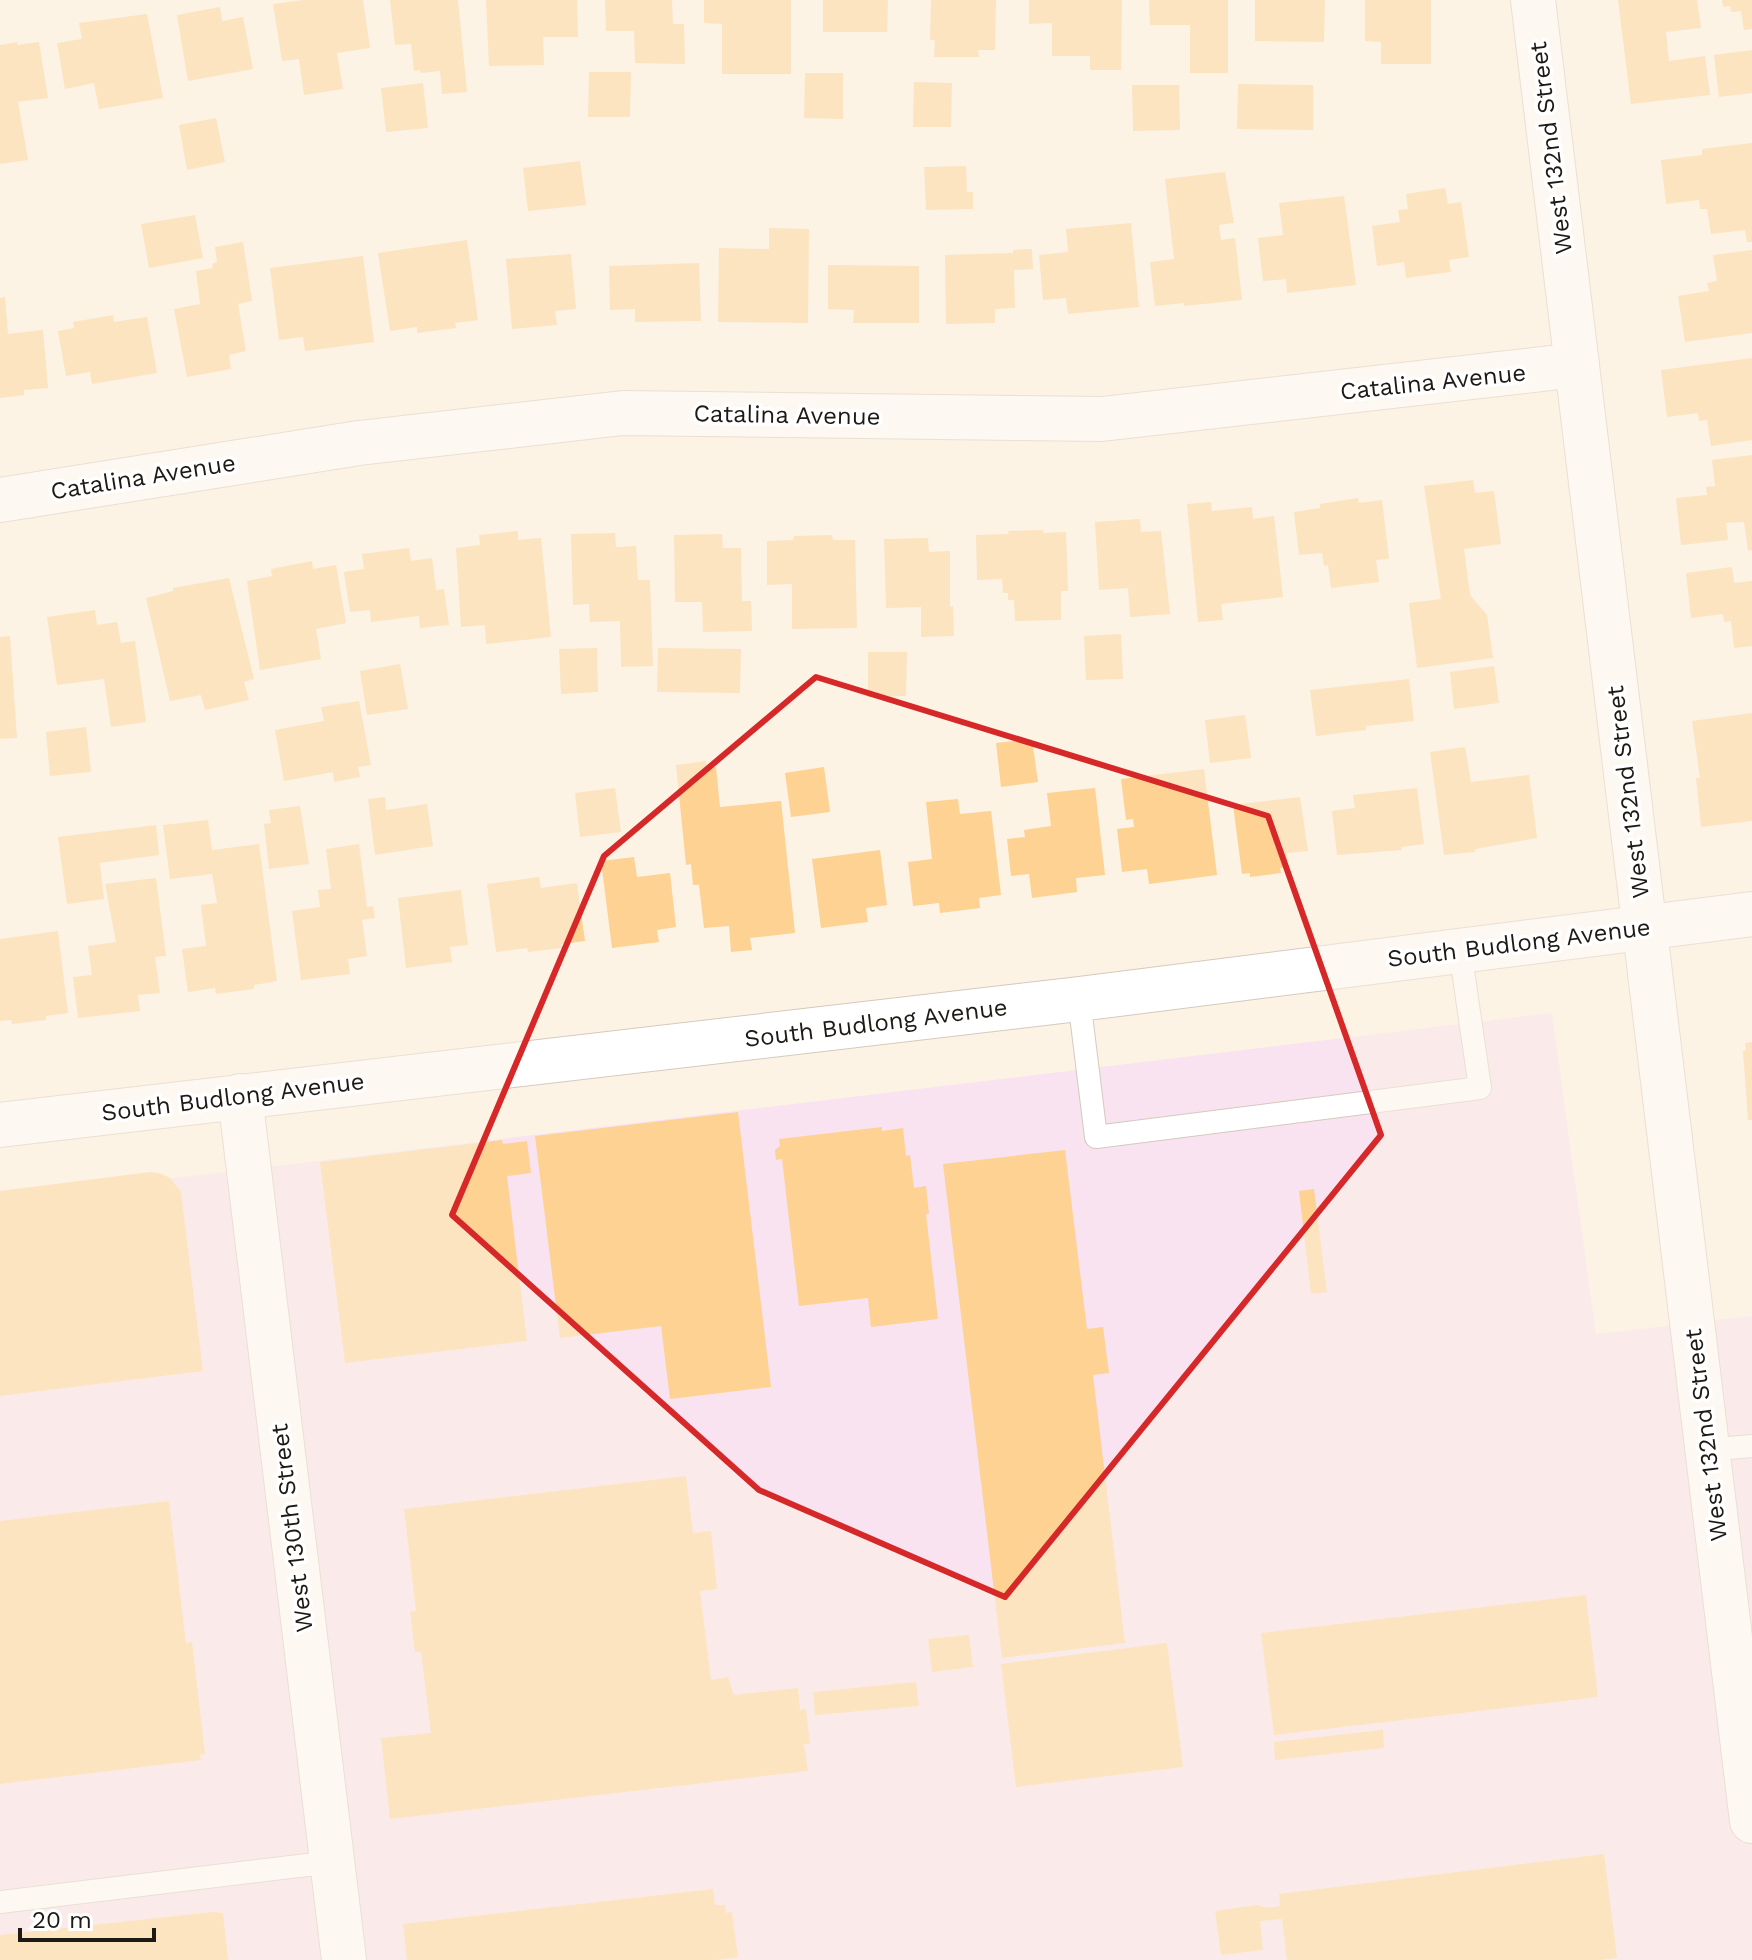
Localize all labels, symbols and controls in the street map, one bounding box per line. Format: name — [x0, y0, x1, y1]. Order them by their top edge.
street label: West 132nd Street — [1524, 40, 1578, 256]
street label: Catalina Avenue — [1339, 358, 1527, 406]
street label: Catalina Avenue — [693, 399, 881, 431]
street label: Catalina Avenue — [48, 449, 238, 505]
street label: West 132nd Street — [1601, 684, 1655, 900]
street label: South Budlong Avenue — [1386, 913, 1652, 973]
street label: South Budlong Avenue — [743, 993, 1009, 1053]
street label: South Budlong Avenue — [100, 1067, 366, 1127]
street label: West 132nd Street — [1679, 1327, 1733, 1543]
street label: West 130th Street — [265, 1422, 319, 1634]
scale bar — [20, 1892, 154, 1942]
text: 20 m — [32, 1906, 92, 1934]

